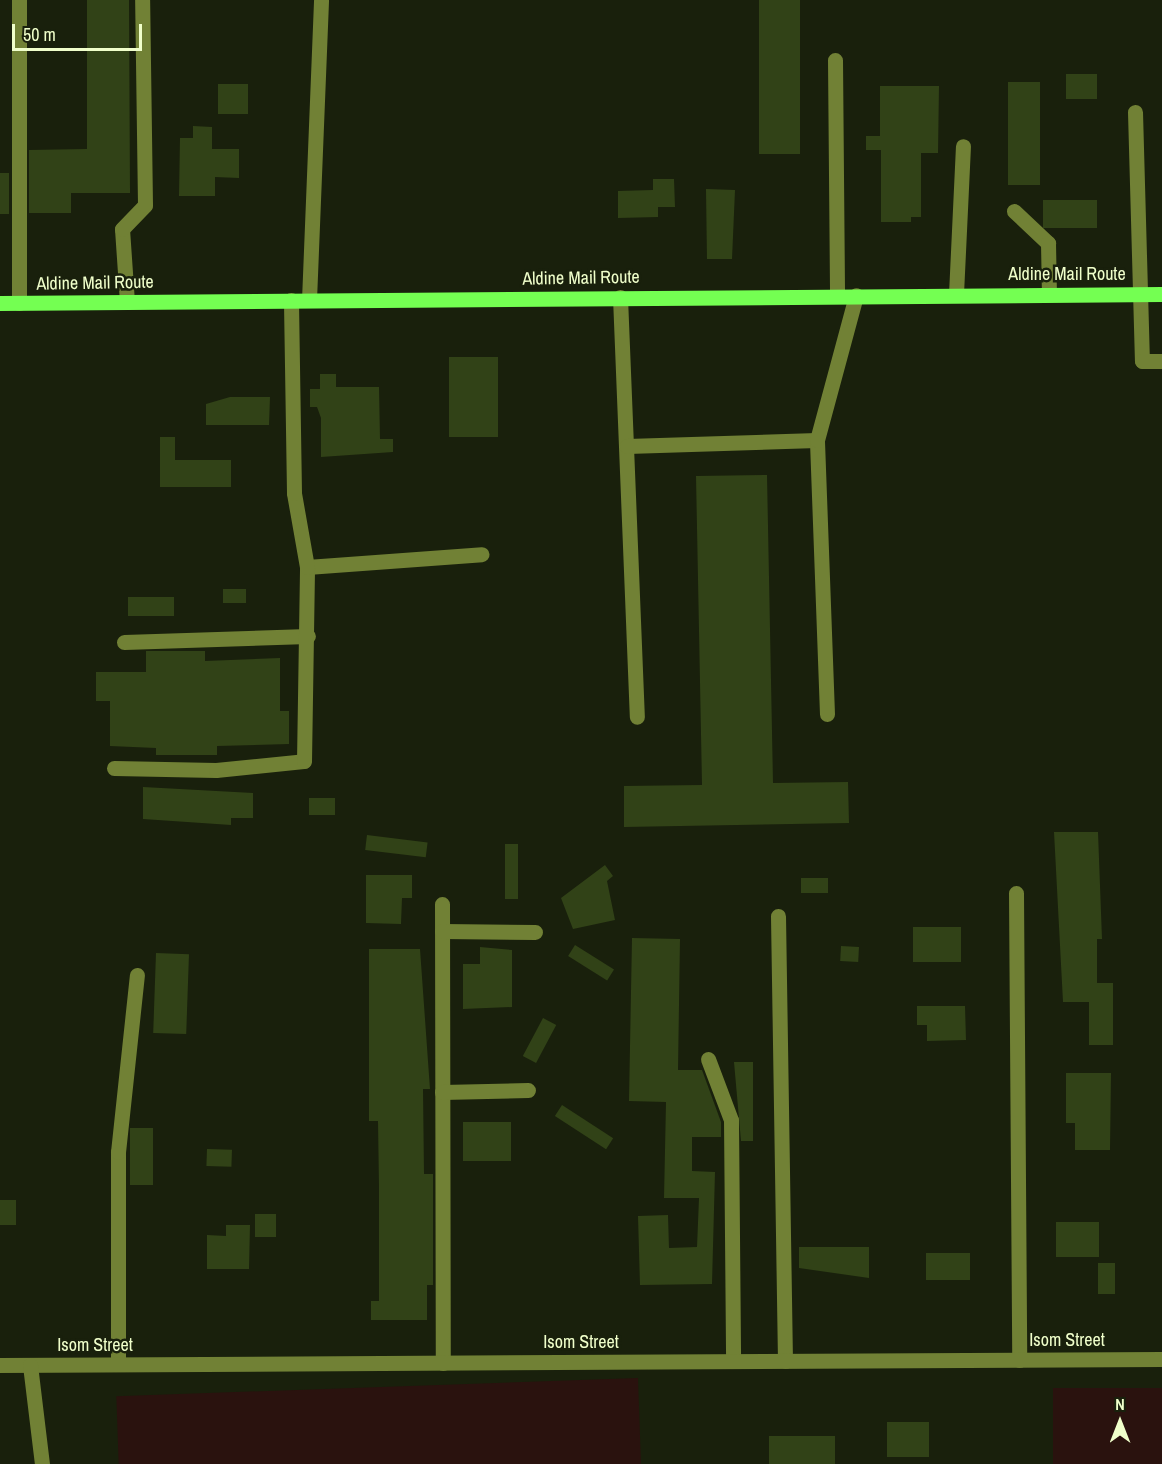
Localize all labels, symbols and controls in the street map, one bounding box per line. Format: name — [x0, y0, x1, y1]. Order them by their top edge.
scale bar — [15, 12, 146, 50]
text: 50 m — [23, 22, 56, 47]
street label: Aldine Mail Route — [1008, 263, 1126, 285]
street label: Aldine Mail Route — [522, 266, 640, 290]
street label: Aldine Mail Route — [36, 271, 154, 295]
street label: Isom Street — [1029, 1329, 1105, 1351]
street label: Isom Street — [543, 1331, 619, 1353]
street label: Isom Street — [57, 1334, 133, 1356]
north arrow — [1090, 1392, 1150, 1452]
text: N — [1115, 1393, 1125, 1415]

